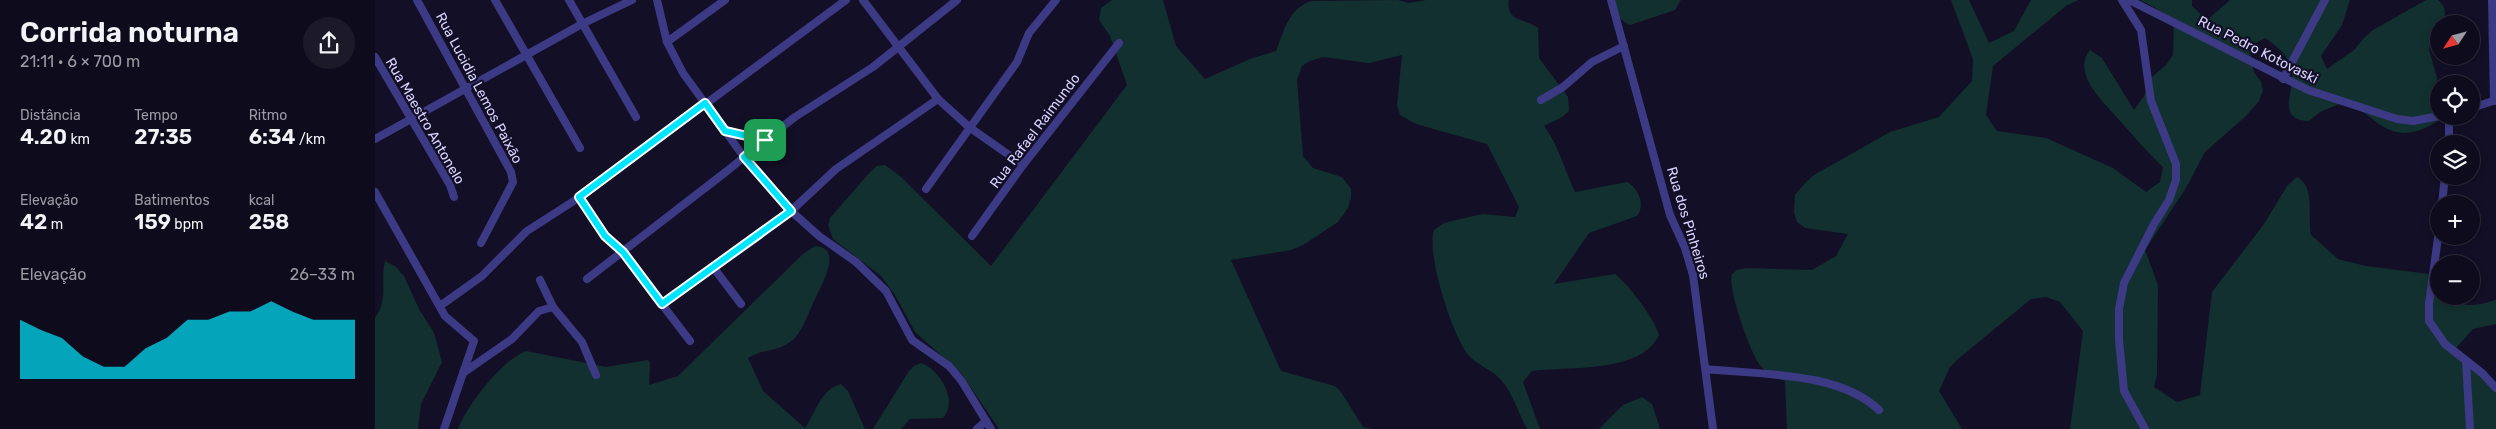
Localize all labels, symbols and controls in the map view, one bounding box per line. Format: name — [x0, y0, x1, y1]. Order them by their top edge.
street label: Rua Lucidia Lemos Paixão — [432, 10, 526, 166]
street label: Rua Pedro Kotovaski — [2195, 12, 2321, 88]
north arrow — [2430, 15, 2480, 65]
map controls — [2430, 15, 2480, 305]
text: Corrida noturna — [20, 16, 239, 49]
button: share — [303, 17, 355, 69]
text: 21:11 · 6 × 700 m — [20, 52, 140, 71]
street label: Rua Maestro Antonelo — [382, 55, 468, 187]
street label: Rua Rafael Raimundo — [986, 70, 1084, 192]
button: locate — [2430, 75, 2480, 125]
text: Distância — [20, 107, 81, 124]
text: Tempo — [134, 107, 178, 124]
text: Ritmo — [249, 107, 287, 124]
pin — [744, 119, 786, 161]
text: 4.20 — [20, 124, 67, 149]
text: 27:35 — [134, 124, 192, 149]
text: 6:34 — [249, 124, 296, 149]
icon: arrive — [751, 126, 779, 154]
text: km — [67, 131, 90, 148]
text: /km — [296, 131, 325, 148]
button: layers — [2430, 135, 2480, 185]
street label: Rua dos Pinheiros — [1663, 165, 1713, 281]
text: Elevação — [20, 192, 78, 209]
text: Batimentos — [134, 192, 210, 209]
text: kcal — [249, 192, 274, 209]
button: + — [2430, 195, 2480, 245]
text: 42 — [20, 209, 47, 234]
text: 159 — [134, 209, 171, 234]
text: 258 — [249, 209, 289, 234]
text: m — [47, 216, 63, 233]
text: bpm — [171, 216, 203, 233]
button: − — [2430, 255, 2480, 305]
text: Elevação — [20, 265, 86, 284]
text: 26–33 m — [290, 265, 355, 284]

